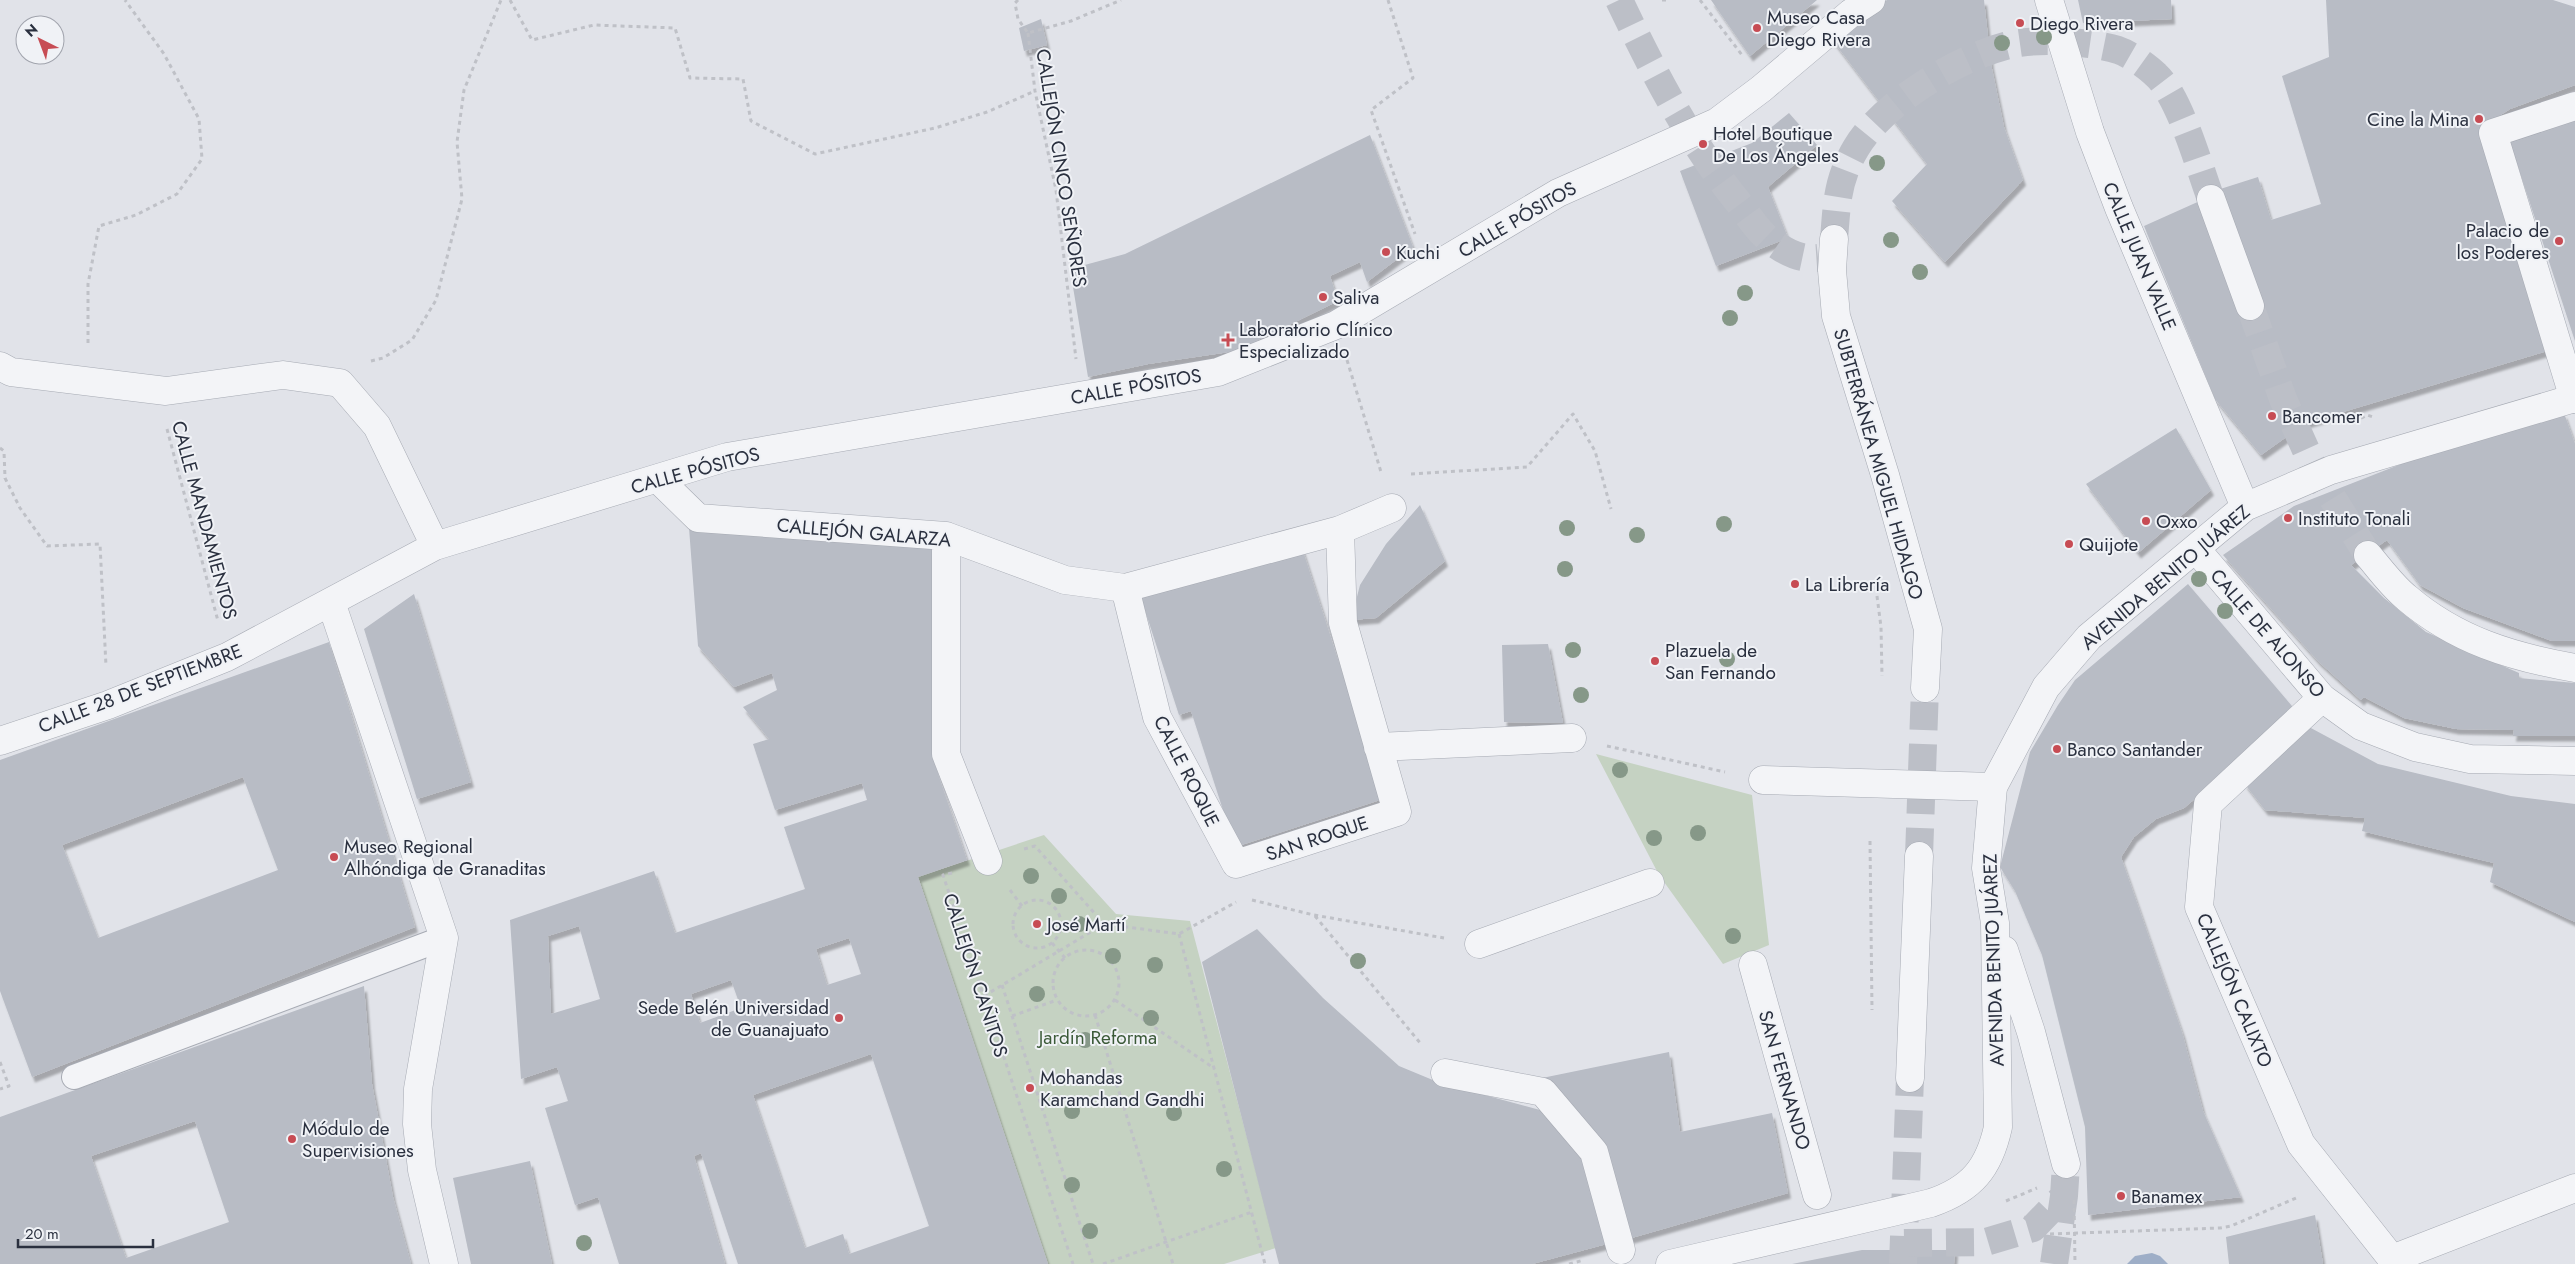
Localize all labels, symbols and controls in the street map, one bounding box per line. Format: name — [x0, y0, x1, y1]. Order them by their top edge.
place label: Museo Casa Diego Rivera — [1767, 4, 1871, 53]
place label: Diego Rivera — [2030, 10, 2134, 37]
north arrow — [15, 15, 65, 65]
marker: Diego Rivera — [2014, 17, 2026, 29]
text: N — [20, 19, 42, 41]
marker: Museo Casa Diego Rivera — [1751, 22, 1763, 34]
street label: CALLEJÓN CINCO SEÑORES — [1029, 47, 1094, 289]
place label: Cine la Mina — [2367, 106, 2469, 133]
marker: Cine la Mina — [2473, 113, 2485, 125]
place label: Hotel Boutique De Los Ángeles — [1713, 120, 1839, 169]
marker: Hotel Boutique De Los Ángeles — [1697, 138, 1709, 150]
street label: CALLE PÓSITOS — [1453, 175, 1581, 264]
street label: CALLE JUAN VALLE — [2096, 178, 2183, 334]
place label: Palacio de los Poderes — [2456, 217, 2549, 266]
marker: Palacio de los Poderes — [2553, 235, 2565, 247]
place label: Kuchi — [1396, 239, 1440, 266]
marker: Kuchi — [1380, 246, 1392, 258]
place label: Saliva — [1333, 284, 1379, 311]
marker: Saliva — [1317, 291, 1329, 303]
place label: Laboratorio Clínico Especializado — [1239, 316, 1393, 365]
street label: SUBTERRÁNEA MIGUEL HIDALGO — [1827, 325, 1930, 603]
marker: Laboratorio Clínico Especializado — [1221, 333, 1235, 347]
street label: CALLE PÓSITOS — [1069, 362, 1204, 411]
place label: Bancomer — [2282, 403, 2363, 430]
marker: Bancomer — [2266, 410, 2278, 422]
street label: CALLE MANDAMIENTOS — [165, 418, 244, 622]
street label: CALLE PÓSITOS — [628, 440, 763, 501]
street label: AVENIDA BENITO JUÁREZ — [2075, 499, 2256, 656]
place label: Instituto Tonali — [2298, 505, 2411, 532]
place label: Oxxo — [2156, 508, 2198, 535]
street label: CALLEJÓN GALARZA — [776, 511, 953, 554]
marker: Instituto Tonali — [2282, 512, 2294, 524]
marker: Oxxo — [2140, 515, 2152, 527]
place label: Quijote — [2079, 531, 2139, 558]
marker: Quijote — [2063, 538, 2075, 550]
street label: CALLE DE ALONSO — [2204, 563, 2331, 704]
place label: La Librería — [1805, 571, 1889, 598]
marker: La Librería — [1789, 578, 1801, 590]
street label: CALLE 28 DE SEPTIEMBRE — [34, 637, 246, 740]
place label: Plazuela de San Fernando — [1665, 637, 1776, 686]
marker: Plazuela de San Fernando — [1649, 655, 1661, 667]
street label: CALLE ROQUE — [1147, 711, 1226, 831]
place label: Banco Santander — [2067, 736, 2203, 763]
marker: Banco Santander — [2051, 743, 2063, 755]
street label: SAN ROQUE — [1262, 809, 1372, 868]
place label: Museo Regional Alhóndiga de Granaditas — [344, 833, 546, 882]
marker: Museo Regional Alhóndiga de Granaditas — [328, 851, 340, 863]
street label: AVENIDA BENITO JUÁREZ — [1976, 853, 2011, 1067]
street label: CALLEJÓN CAÑITOS — [936, 890, 1015, 1061]
street label: CALLEJÓN CALIXTO — [2190, 909, 2279, 1072]
place label: José Martí — [1044, 911, 1127, 938]
marker: José Martí — [1031, 918, 1043, 930]
place label: Sede Belén Universidad de Guanajuato — [638, 994, 829, 1043]
street label: SAN FERNANDO — [1752, 1007, 1817, 1153]
marker: Sede Belén Universidad de Guanajuato — [833, 1012, 845, 1024]
park label: Jardín Reforma — [1036, 1024, 1157, 1051]
place label: Mohandas Karamchand Gandhi — [1040, 1064, 1205, 1113]
marker: Mohandas Karamchand Gandhi — [1024, 1082, 1036, 1094]
place label: Módulo de Supervisiones — [302, 1115, 414, 1164]
marker: Módulo de Supervisiones — [286, 1133, 298, 1145]
place label: Banamex — [2131, 1183, 2202, 1210]
marker: Banamex — [2115, 1190, 2127, 1202]
scale bar — [18, 1216, 152, 1248]
text: 20 m — [25, 1223, 59, 1245]

